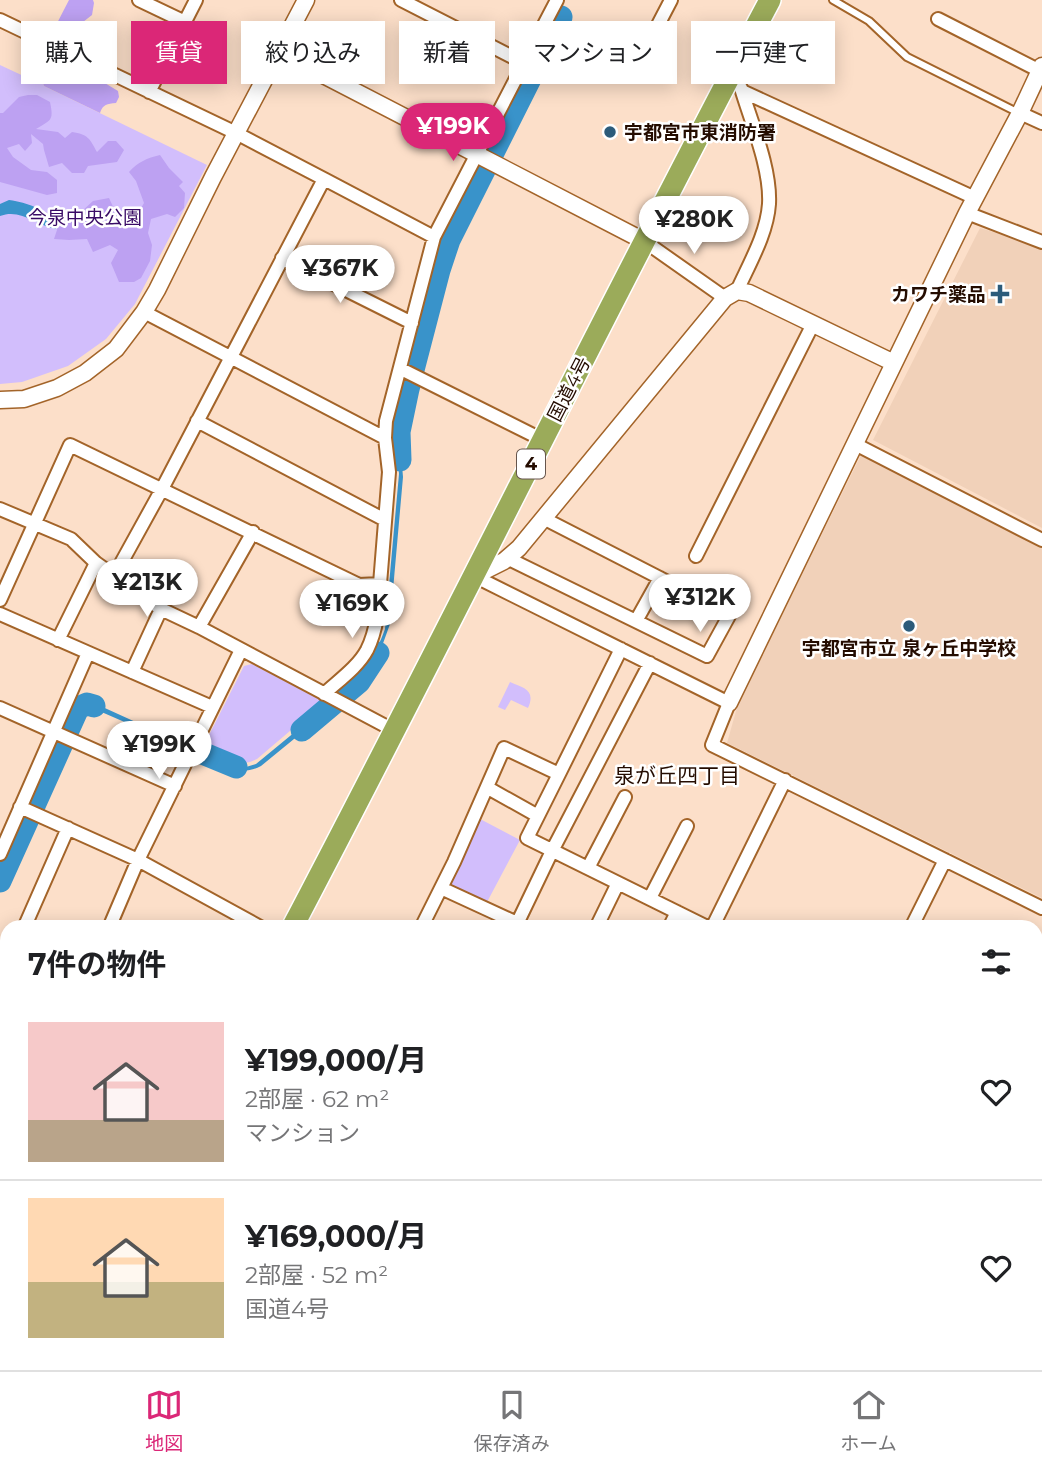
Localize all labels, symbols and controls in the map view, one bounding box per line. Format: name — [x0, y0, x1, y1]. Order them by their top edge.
chip: 購入 — [21, 21, 117, 84]
chip: 賃貸 — [131, 21, 227, 84]
chip: 絞り込み — [241, 21, 385, 84]
chip: 新着 — [399, 21, 495, 84]
chip: マンション — [509, 21, 677, 84]
chip: 一戸建て — [691, 21, 835, 84]
pin: ¥199K — [404, 104, 502, 163]
text: ¥199K — [417, 112, 489, 140]
place label: 宇都宮市東消防署 — [624, 121, 776, 144]
marker: 宇都宮市東消防署 — [602, 124, 618, 140]
pin: ¥280K — [645, 196, 743, 256]
text: ¥280K — [655, 205, 733, 233]
park label: 今泉中央公園 — [28, 206, 142, 229]
pin: ¥367K — [291, 246, 389, 305]
text: ¥367K — [302, 254, 378, 282]
place label: カワチ薬品 — [891, 283, 986, 306]
marker: カワチ薬品 — [992, 286, 1008, 302]
street label: 国道4号 — [543, 353, 595, 425]
road number: 4 — [517, 450, 545, 478]
pin: ¥213K — [98, 560, 196, 619]
text: ¥213K — [112, 568, 182, 596]
pin: ¥312K — [651, 574, 749, 634]
pin: ¥169K — [303, 580, 401, 640]
text: ¥312K — [665, 583, 735, 611]
text: ¥169K — [316, 589, 388, 617]
marker: 宇都宮市立 泉ヶ丘中学校 — [901, 618, 917, 634]
place label: 宇都宮市立 泉ヶ丘中学校 — [802, 637, 1016, 660]
pin: ¥199K — [110, 722, 208, 781]
text: ¥199K — [123, 730, 195, 758]
district label: 泉が丘四丁目 — [614, 763, 740, 788]
icon: filters — [977, 943, 1015, 981]
text: 7件の物件 — [28, 946, 167, 983]
text: ¥199,000/月 — [245, 1042, 427, 1079]
icon: home — [84, 1050, 168, 1134]
icon: heart — [977, 1073, 1015, 1111]
text: 2部屋 · 62 m² — [245, 1085, 389, 1113]
text: マンション — [245, 1119, 360, 1147]
text: ¥169,000/月 — [245, 1218, 427, 1255]
icon: home — [84, 1226, 168, 1310]
icon: heart — [977, 1249, 1015, 1287]
text: 2部屋 · 52 m² — [245, 1261, 388, 1289]
text: 国道4号 — [245, 1295, 329, 1323]
tab: 地図 — [145, 1386, 183, 1455]
tab: 保存済み — [474, 1386, 550, 1455]
tab: ホーム — [840, 1386, 897, 1455]

